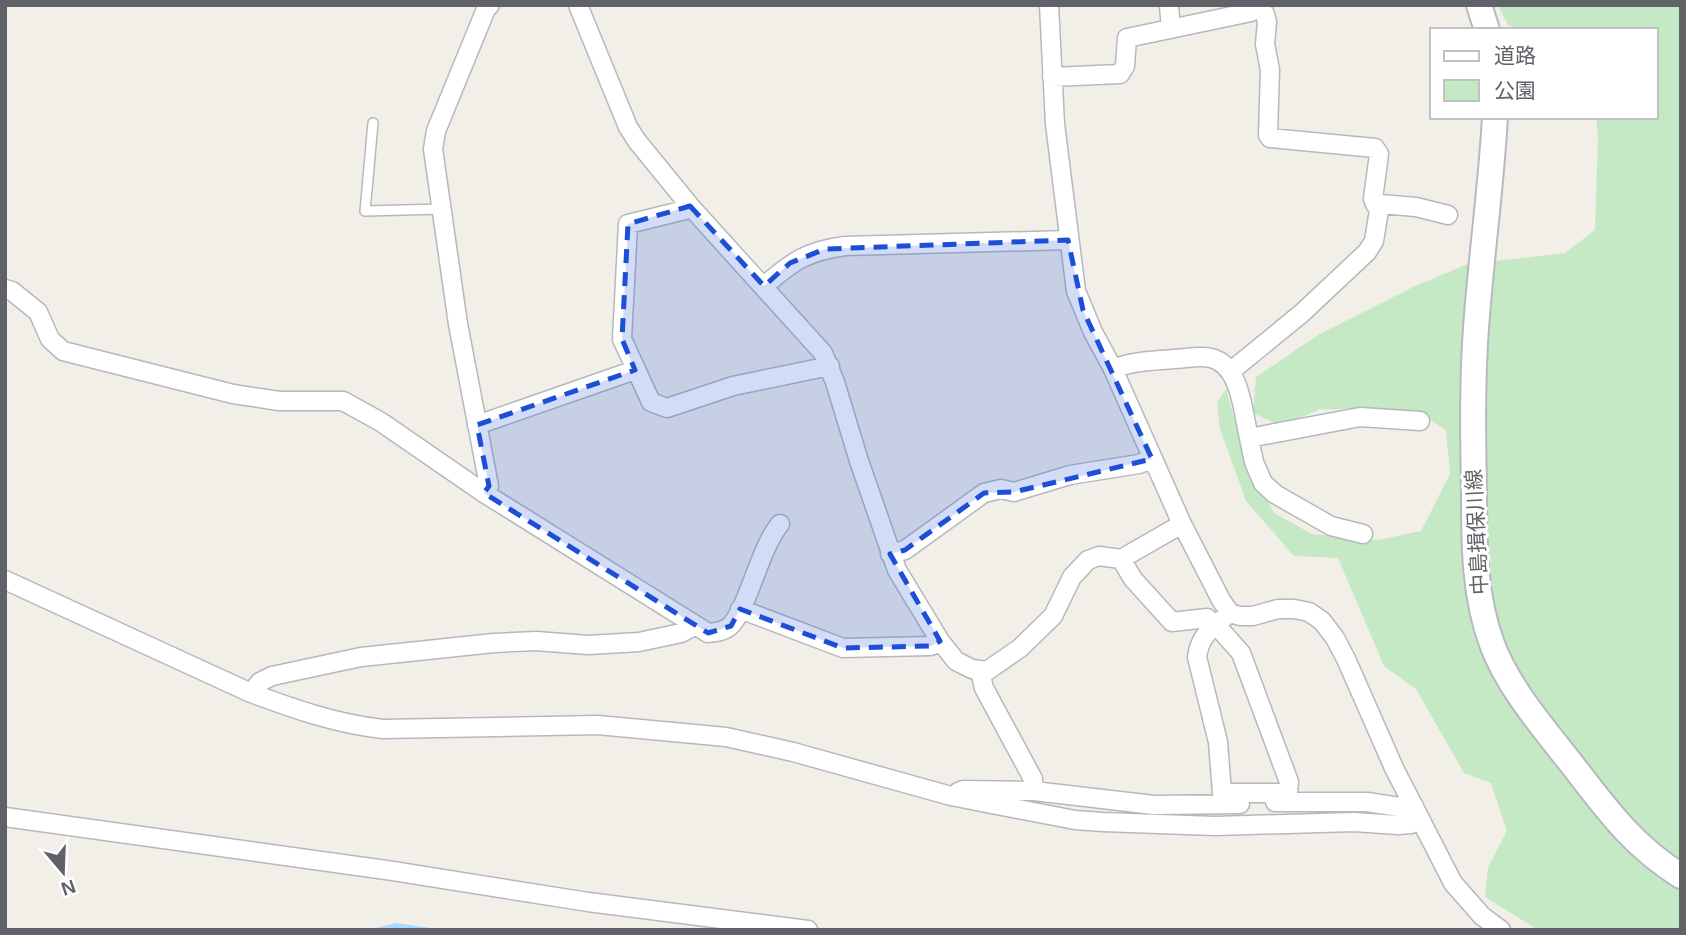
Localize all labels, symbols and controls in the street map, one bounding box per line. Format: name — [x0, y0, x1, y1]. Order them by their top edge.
legend — [1430, 28, 1658, 119]
text: 道路 — [1494, 44, 1536, 67]
text: 公園 — [1494, 79, 1536, 102]
street label: 中島揖保川線 — [1462, 469, 1491, 596]
north arrow — [28, 837, 98, 907]
text: N — [58, 875, 78, 900]

